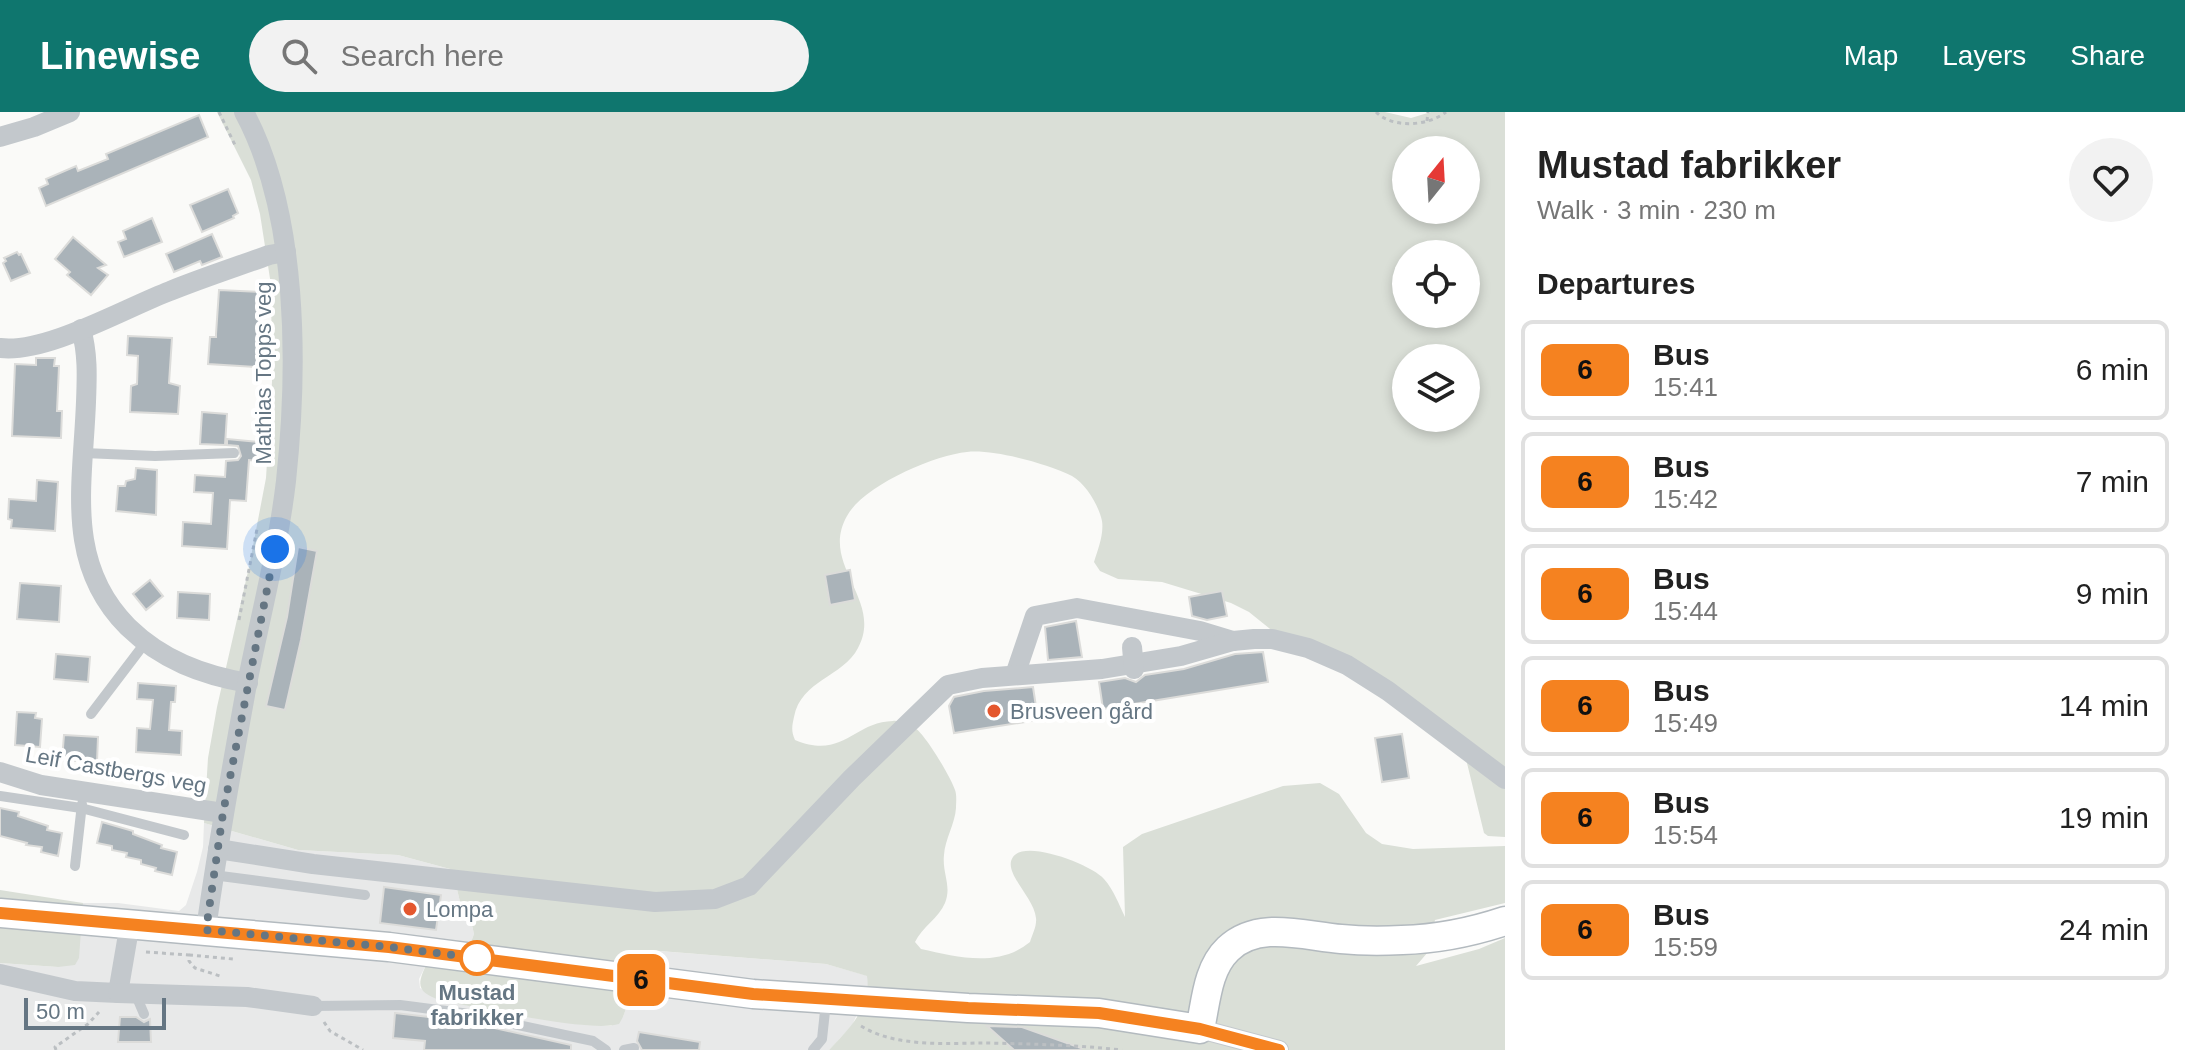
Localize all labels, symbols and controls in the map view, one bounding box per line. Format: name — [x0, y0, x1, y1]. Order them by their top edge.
search box — [249, 20, 809, 92]
icon: search — [277, 34, 321, 78]
text: Linewise — [40, 35, 201, 77]
text: Search here — [341, 39, 504, 72]
text: Map — [1844, 40, 1898, 71]
text: Layers — [1942, 40, 2026, 71]
text: Share — [2070, 40, 2145, 71]
north arrow — [1392, 136, 1480, 224]
map controls — [1392, 136, 1480, 432]
button: heart — [2069, 138, 2153, 222]
text: Mustad fabrikker — [1537, 144, 1841, 186]
text: Walk · 3 min · 230 m — [1537, 195, 1776, 225]
button: locate — [1392, 240, 1480, 328]
text: Departures — [1537, 267, 1695, 300]
street label: Mathias Topps veg — [251, 281, 276, 465]
text: Bus — [1653, 338, 1710, 371]
button: layers — [1392, 344, 1480, 432]
text: 6 min — [2076, 353, 2149, 386]
text: 6 — [1577, 354, 1593, 385]
text: 15:41 — [1653, 372, 1718, 402]
text: Bus — [1653, 450, 1710, 483]
text: 7 min — [2076, 465, 2149, 498]
text: 6 — [1577, 466, 1593, 497]
text: 15:42 — [1653, 484, 1718, 514]
your location — [255, 529, 295, 569]
text: Bus — [1653, 562, 1710, 595]
text: 9 min — [2076, 577, 2149, 610]
text: 6 — [1577, 578, 1593, 609]
text: 15:44 — [1653, 596, 1718, 626]
text: Bus — [1653, 674, 1710, 707]
text: 14 min — [2059, 689, 2149, 722]
text: 6 — [1577, 690, 1593, 721]
place label: Brusveen gård — [1010, 699, 1153, 724]
marker: Brusveen gård — [985, 702, 1003, 720]
text: 15:49 — [1653, 708, 1718, 738]
street label: Leif Castbergs veg — [24, 742, 208, 798]
text: Bus — [1653, 786, 1710, 819]
text: 19 min — [2059, 801, 2149, 834]
text: 6 — [1577, 802, 1593, 833]
text: 15:54 — [1653, 820, 1718, 850]
place label: Lompa — [426, 897, 494, 922]
text: Bus — [1653, 898, 1710, 931]
marker: Lompa — [401, 900, 419, 918]
text: 24 min — [2059, 913, 2149, 946]
text: 6 — [1577, 914, 1593, 945]
text: 15:59 — [1653, 932, 1718, 962]
marker: Mustad fabrikker — [460, 941, 494, 975]
line badge: 6 — [615, 954, 667, 1006]
text: 6 — [633, 964, 649, 995]
place label: Mustad fabrikker — [431, 980, 524, 1030]
scale bar — [24, 994, 166, 1030]
text: 50 m — [36, 999, 85, 1024]

